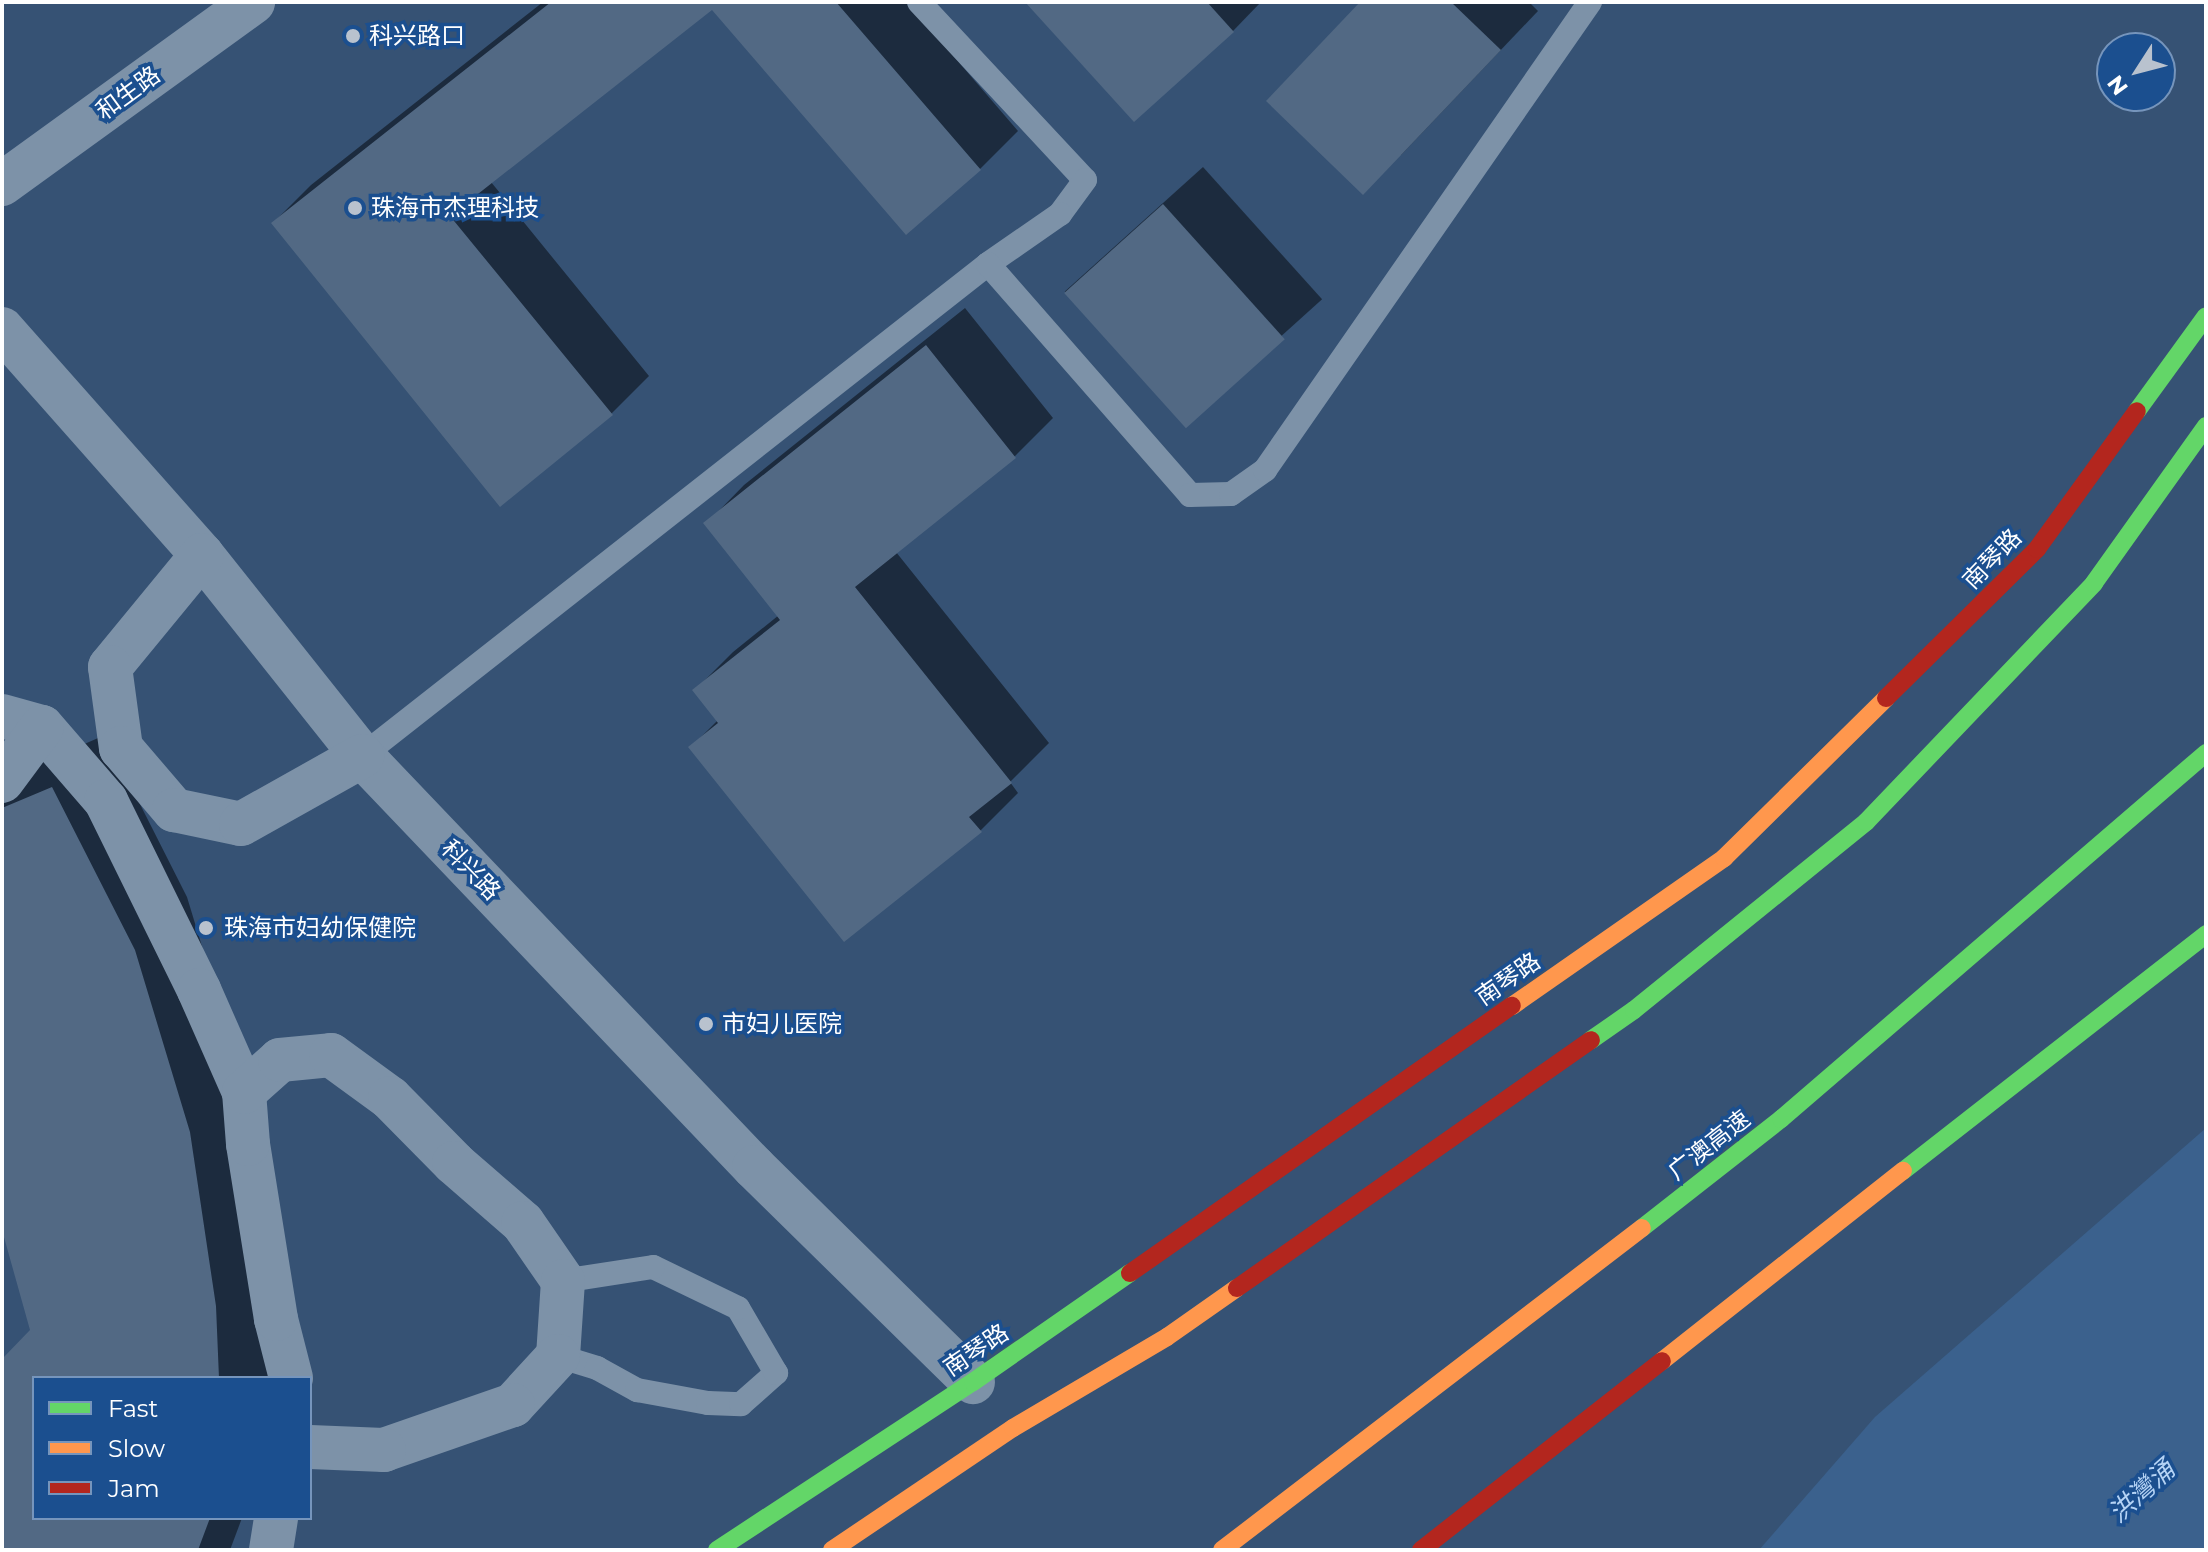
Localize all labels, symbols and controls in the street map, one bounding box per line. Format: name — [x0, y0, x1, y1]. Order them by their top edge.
place label: 科兴路口 — [369, 22, 465, 50]
marker: 科兴路口 — [344, 27, 362, 45]
north arrow — [2096, 32, 2176, 112]
street label: 和生路 — [90, 60, 166, 126]
text: N — [2102, 70, 2134, 100]
place label: 珠海市杰理科技 — [371, 194, 539, 222]
marker: 珠海市杰理科技 — [346, 199, 364, 217]
street label: 南琴路 — [1957, 523, 2027, 595]
street label: 科兴路 — [436, 834, 506, 906]
place label: 珠海市妇幼保健院 — [224, 914, 416, 942]
marker: 珠海市妇幼保健院 — [195, 917, 217, 939]
street label: 南琴路 — [1470, 947, 1546, 1011]
place label: 市妇儿医院 — [722, 1010, 842, 1038]
marker: 市妇儿医院 — [697, 1015, 715, 1033]
street label: 广澳高速 — [1662, 1104, 1756, 1186]
street label: 南琴路 — [938, 1318, 1014, 1382]
legend — [32, 1376, 312, 1520]
text: Fast — [108, 1394, 158, 1423]
text: Slow — [108, 1434, 165, 1463]
water label: 洪灣涌 — [2103, 1454, 2181, 1530]
text: Jam — [108, 1474, 160, 1503]

